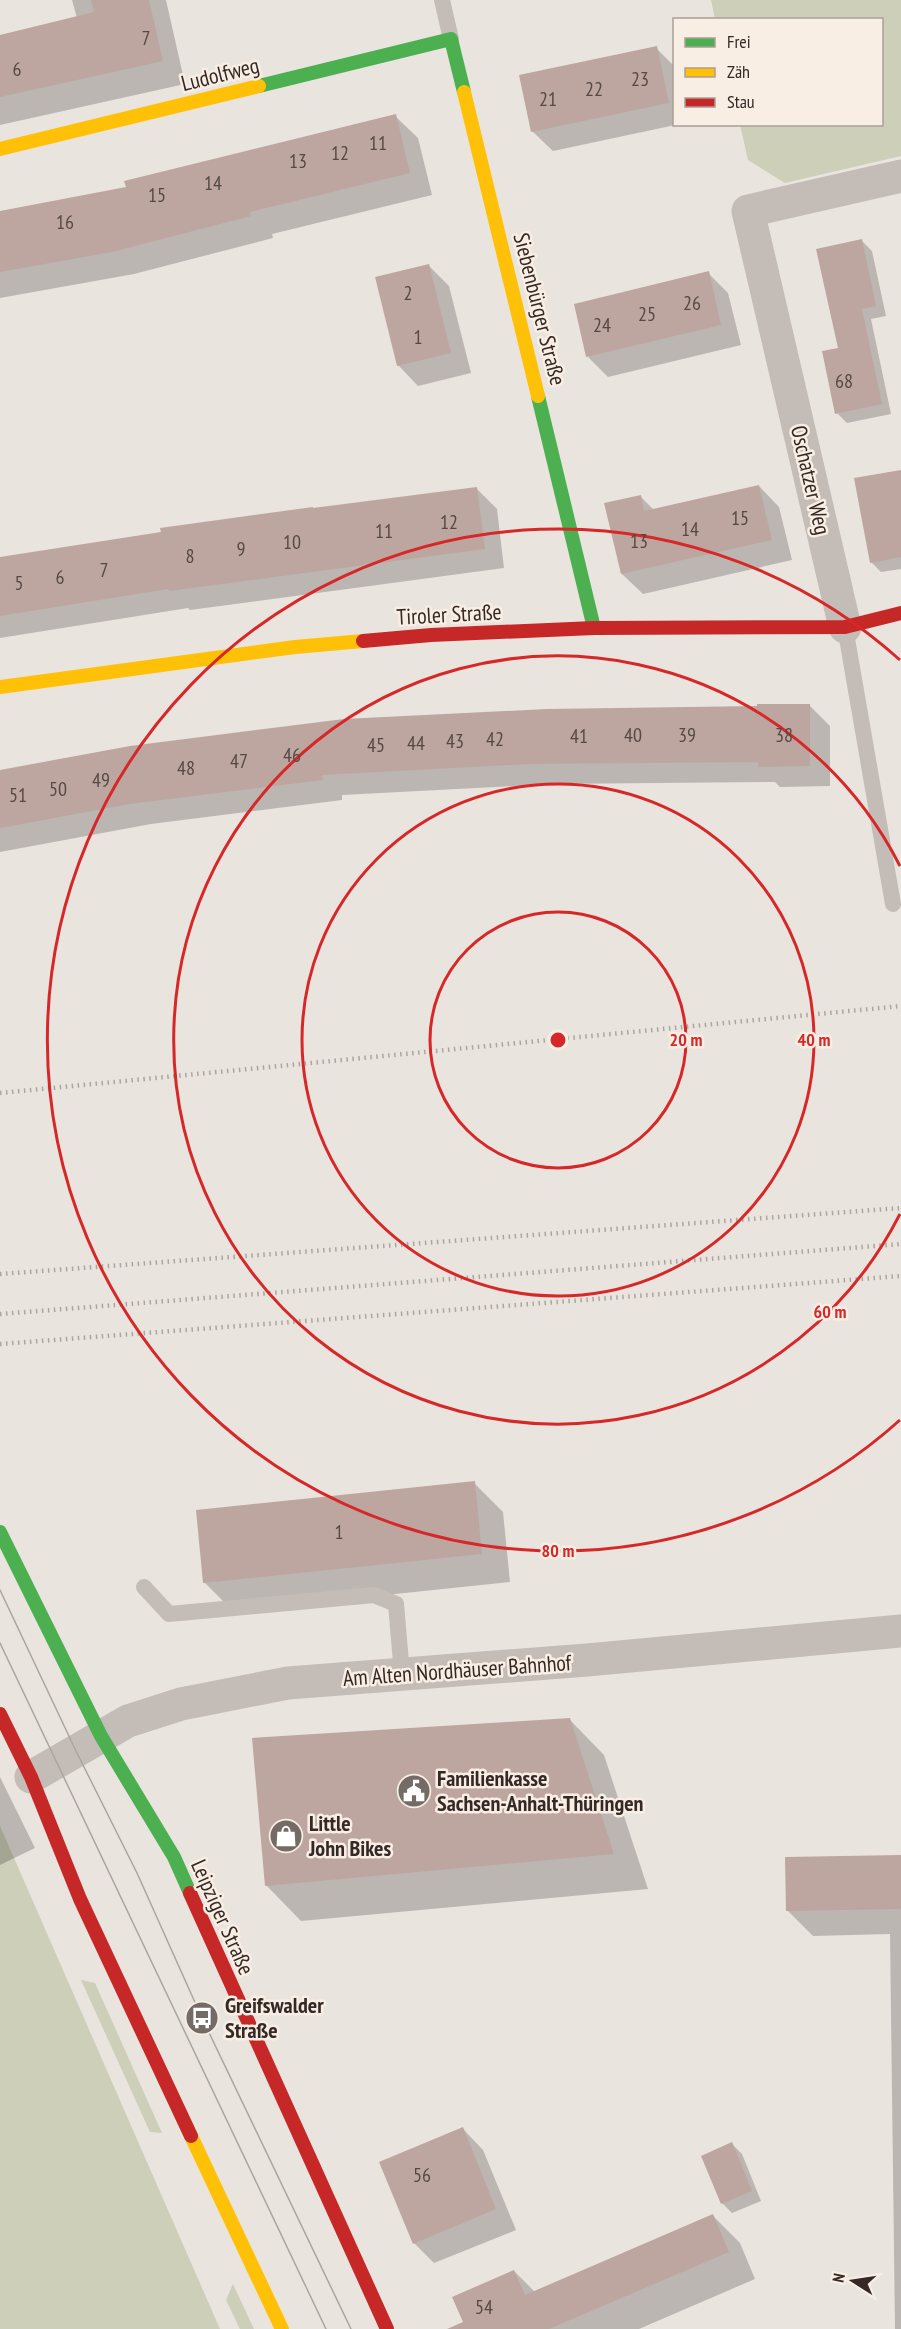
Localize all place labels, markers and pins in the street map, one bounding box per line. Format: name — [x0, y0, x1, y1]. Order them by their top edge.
centre of rings — [548, 1030, 568, 1050]
place label: Familienkasse Sachsen-Anhalt-Thüringen — [437, 1764, 644, 1817]
public building icon: Familienkasse Sachsen-Anhalt-Thüringen — [396, 1773, 432, 1809]
place label: Little John Bikes — [308, 1809, 391, 1862]
shop icon: Little John Bikes — [268, 1818, 304, 1854]
place label: Greifswalder Straße — [225, 1991, 324, 2044]
bus stop icon: Greifswalder Straße — [184, 2000, 220, 2036]

